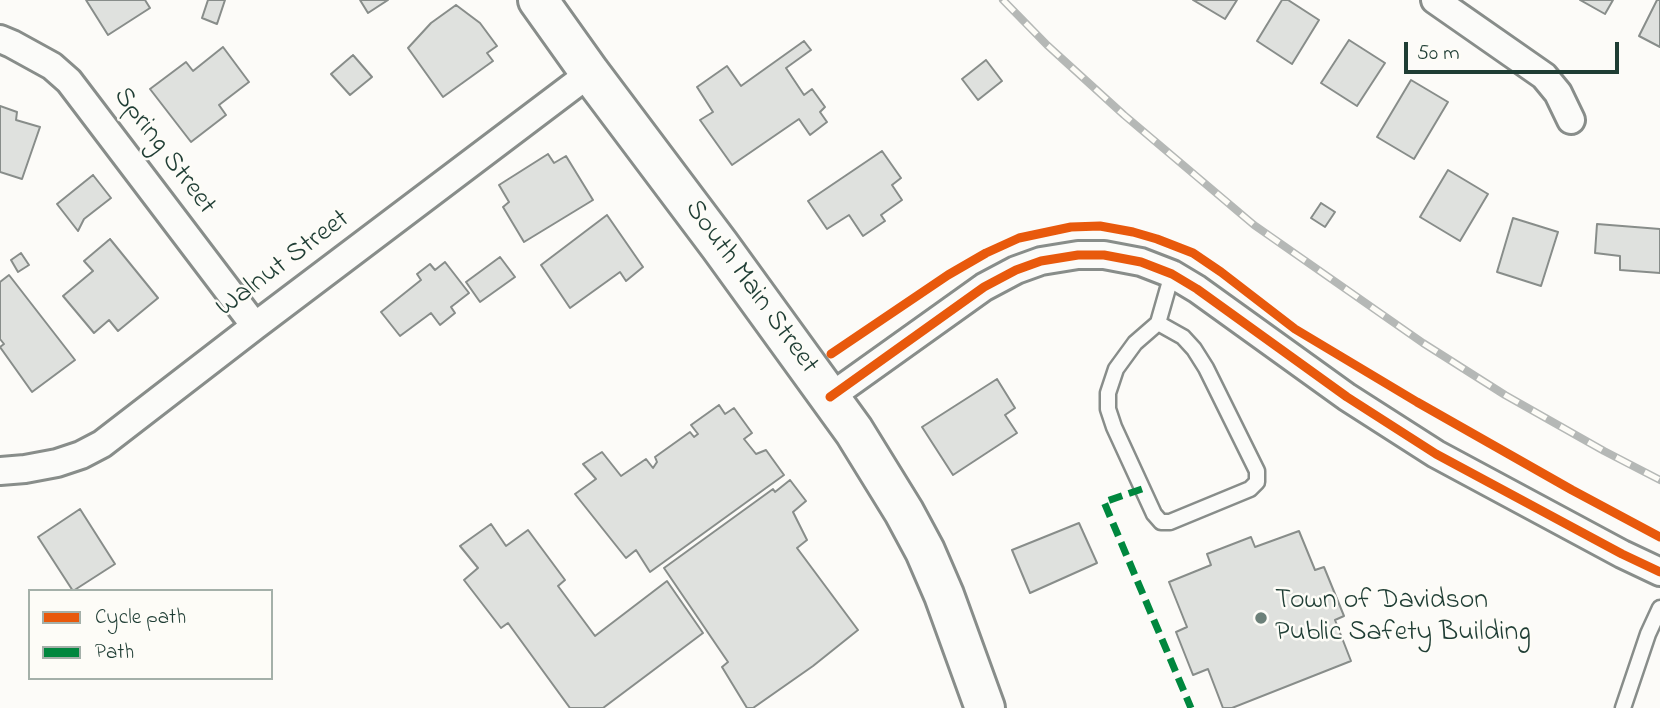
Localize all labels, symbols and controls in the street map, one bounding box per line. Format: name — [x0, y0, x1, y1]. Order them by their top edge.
scale bar — [1408, 28, 1623, 72]
text: 50 m — [1417, 39, 1460, 69]
street label: Spring Street — [104, 82, 222, 222]
street label: South Main Street — [676, 195, 824, 381]
street label: Walnut Street — [211, 204, 357, 326]
place label: Town of Davidson Public Safety Building — [1275, 585, 1531, 651]
legend — [28, 589, 273, 680]
text: Cycle path — [95, 603, 186, 633]
marker: Town of Davidson Public Safety Building — [1253, 610, 1269, 626]
text: Path — [95, 638, 134, 668]

